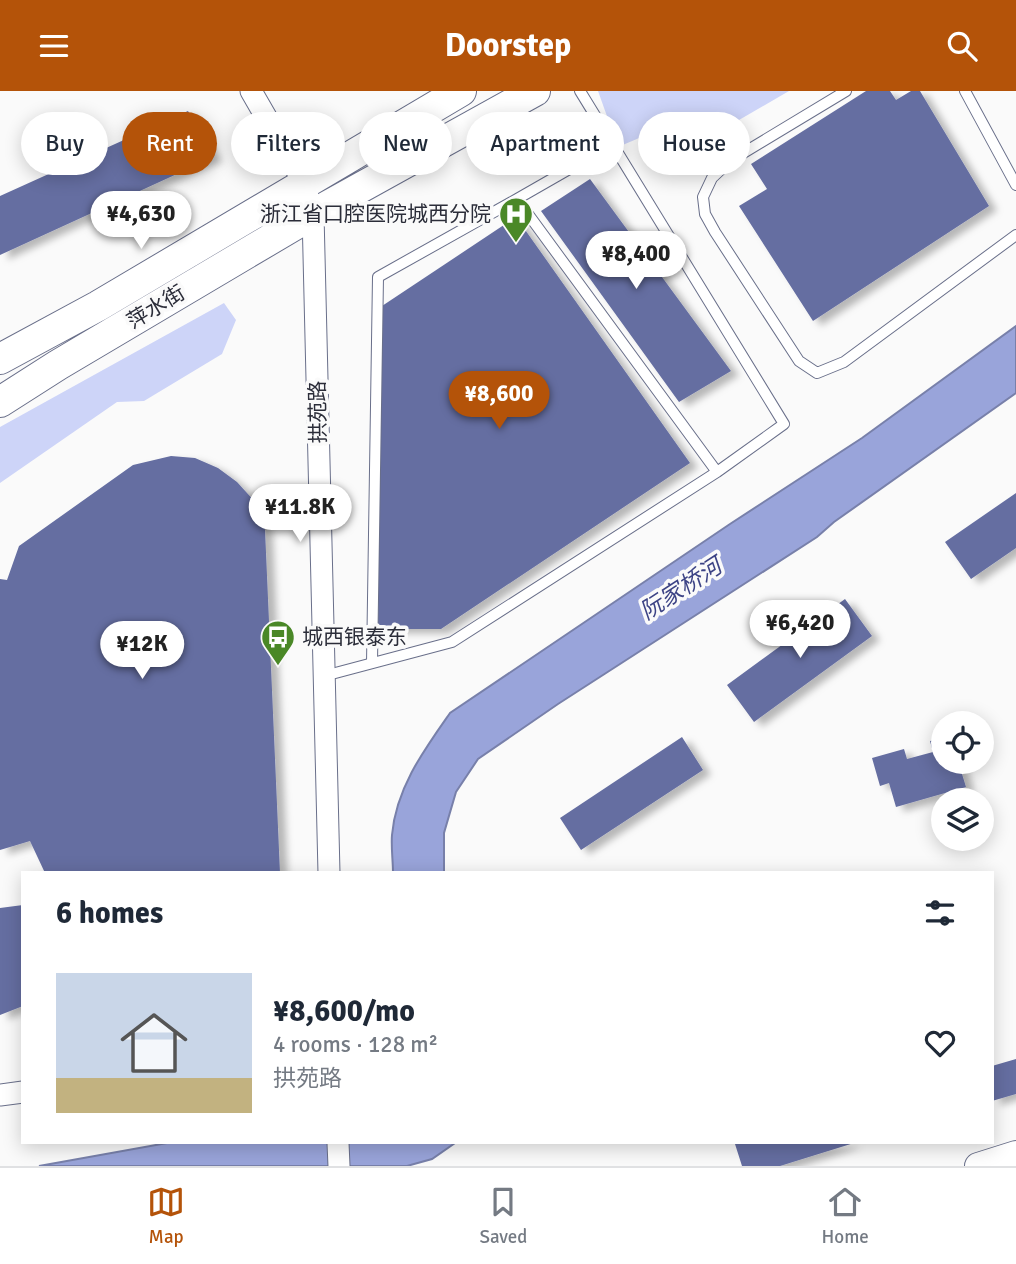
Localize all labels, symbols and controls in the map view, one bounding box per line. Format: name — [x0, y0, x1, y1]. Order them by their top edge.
text: Doorstep — [445, 26, 571, 65]
icon: menu — [35, 27, 73, 65]
icon: search — [943, 27, 981, 65]
chip: Buy — [21, 112, 108, 175]
chip: Rent — [122, 112, 217, 175]
chip: Filters — [231, 112, 345, 175]
chip: New — [359, 112, 452, 175]
chip: Apartment — [466, 112, 624, 175]
chip: House — [638, 112, 750, 175]
pin: ¥4,630 — [84, 191, 198, 251]
hospital icon: 浙江省口腔医院城西分院 — [497, 195, 535, 244]
text: ¥4,630 — [107, 199, 175, 228]
place label: 浙江省口腔医院城西分院 — [260, 201, 491, 227]
pin: ¥8,400 — [579, 231, 693, 291]
text: ¥8,400 — [602, 239, 670, 268]
street label: 萍水街 — [122, 280, 190, 334]
pin: ¥8,600 — [442, 371, 556, 431]
text: ¥8,600 — [465, 379, 533, 408]
street label: 拱苑路 — [304, 380, 332, 444]
pin: ¥11.8K — [243, 484, 357, 544]
text: ¥11.8K — [265, 492, 335, 521]
water label: 阮家桥河 — [635, 550, 731, 626]
pin: ¥6,420 — [743, 601, 857, 660]
text: ¥6,420 — [766, 608, 834, 637]
bus stop icon: 城西银泰东 — [259, 618, 297, 667]
pin: ¥12K — [101, 621, 183, 681]
place label: 城西银泰东 — [302, 624, 407, 650]
text: ¥12K — [116, 629, 168, 658]
map controls — [931, 711, 994, 851]
button: locate — [931, 711, 994, 774]
button: layers — [931, 788, 994, 851]
icon: filters — [921, 894, 959, 932]
text: 6 homes — [56, 895, 163, 932]
text: ¥8,600/mo — [273, 993, 415, 1030]
icon: home — [112, 1001, 196, 1085]
icon: heart — [921, 1024, 959, 1062]
text: 4 rooms · 128 m² — [273, 1030, 438, 1059]
text: 拱苑路 — [273, 1064, 342, 1093]
tab: Map — [147, 1183, 185, 1249]
tab: Saved — [479, 1183, 527, 1249]
tab: Home — [822, 1183, 869, 1249]

